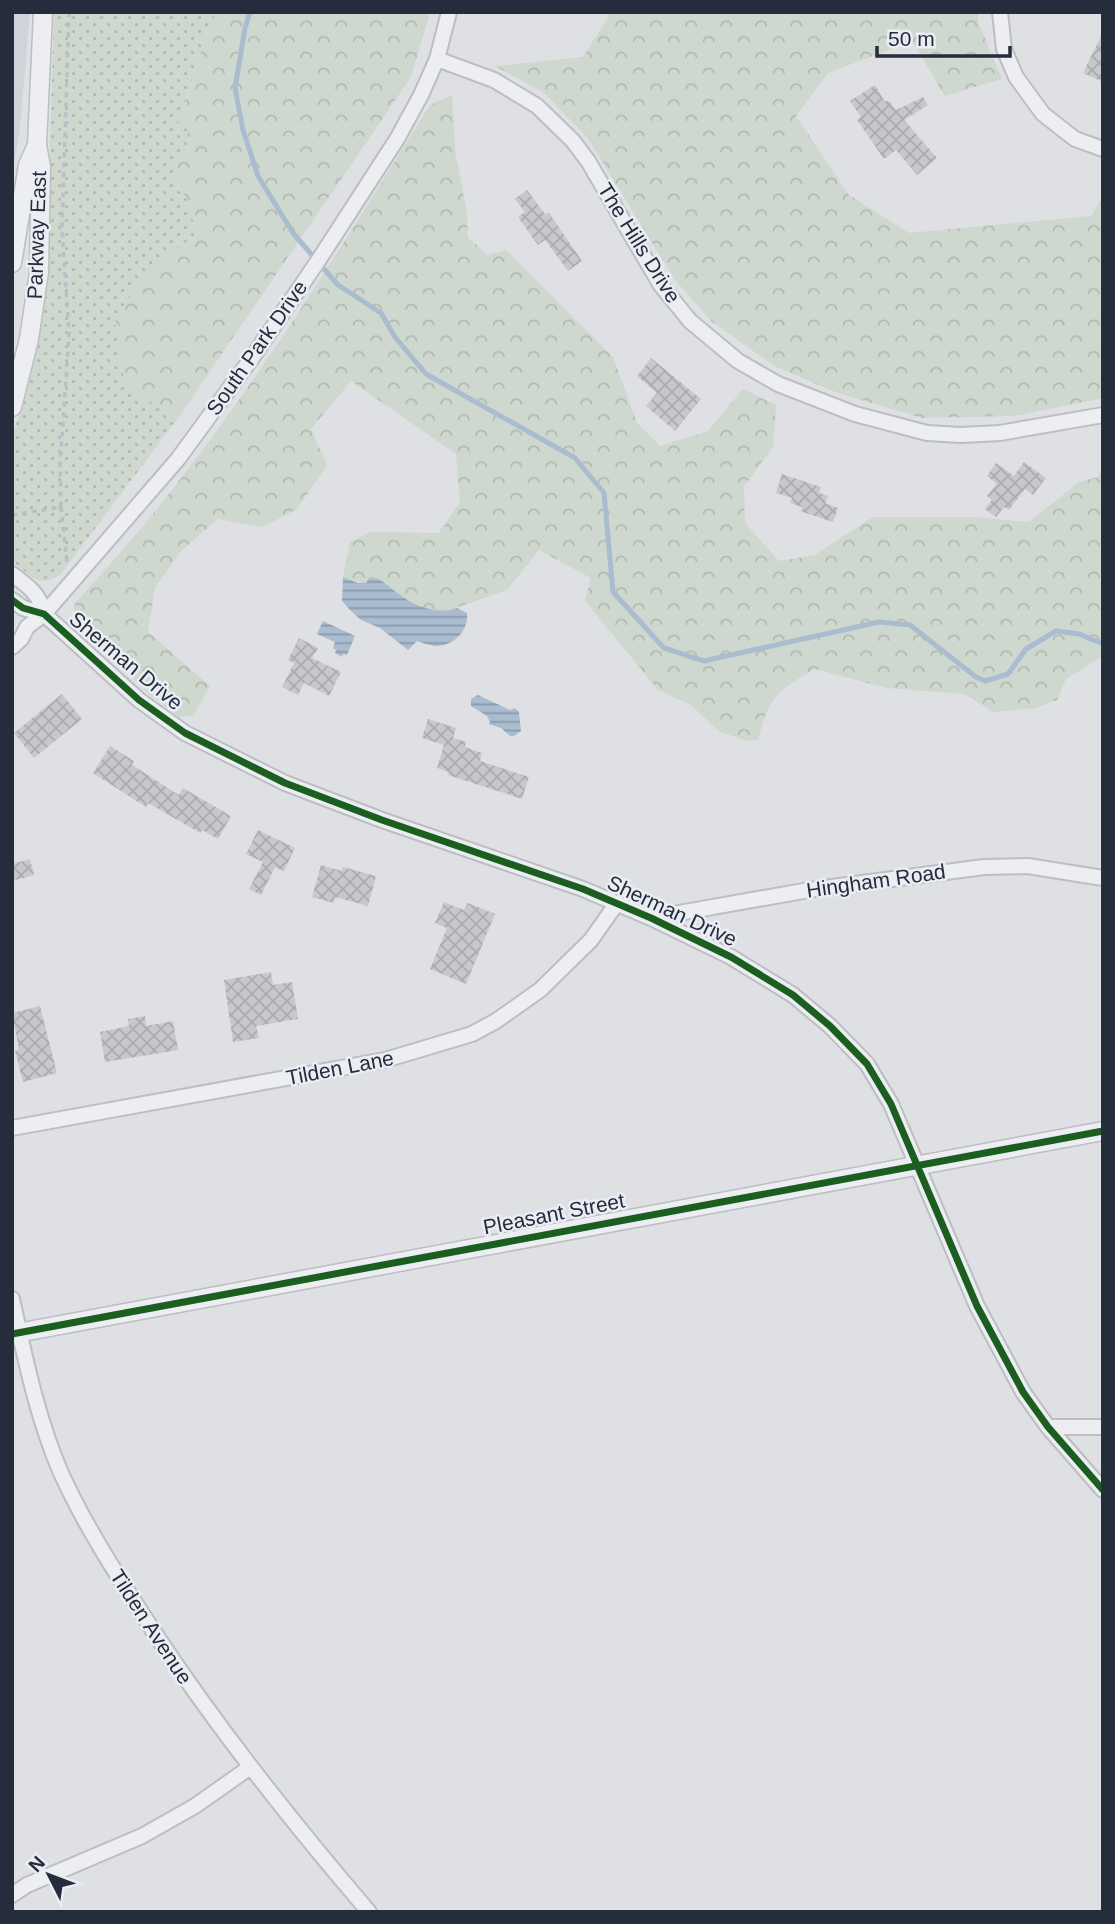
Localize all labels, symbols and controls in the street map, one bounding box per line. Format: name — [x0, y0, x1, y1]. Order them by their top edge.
scale bar — [877, 14, 1010, 58]
text: 50 m — [888, 27, 935, 50]
street label: Parkway East — [23, 170, 50, 300]
street label: The Hills Drive — [593, 179, 685, 307]
street label: South Park Drive — [202, 276, 312, 419]
street label: Sherman Drive — [65, 607, 187, 714]
street label: Hingham Road — [805, 859, 947, 902]
street label: Sherman Drive — [604, 871, 741, 951]
street label: Tilden Lane — [284, 1046, 396, 1089]
street label: Pleasant Street — [481, 1188, 627, 1238]
street label: Tilden Avenue — [106, 1565, 197, 1688]
north arrow — [14, 1840, 84, 1910]
text: N — [24, 1852, 49, 1876]

